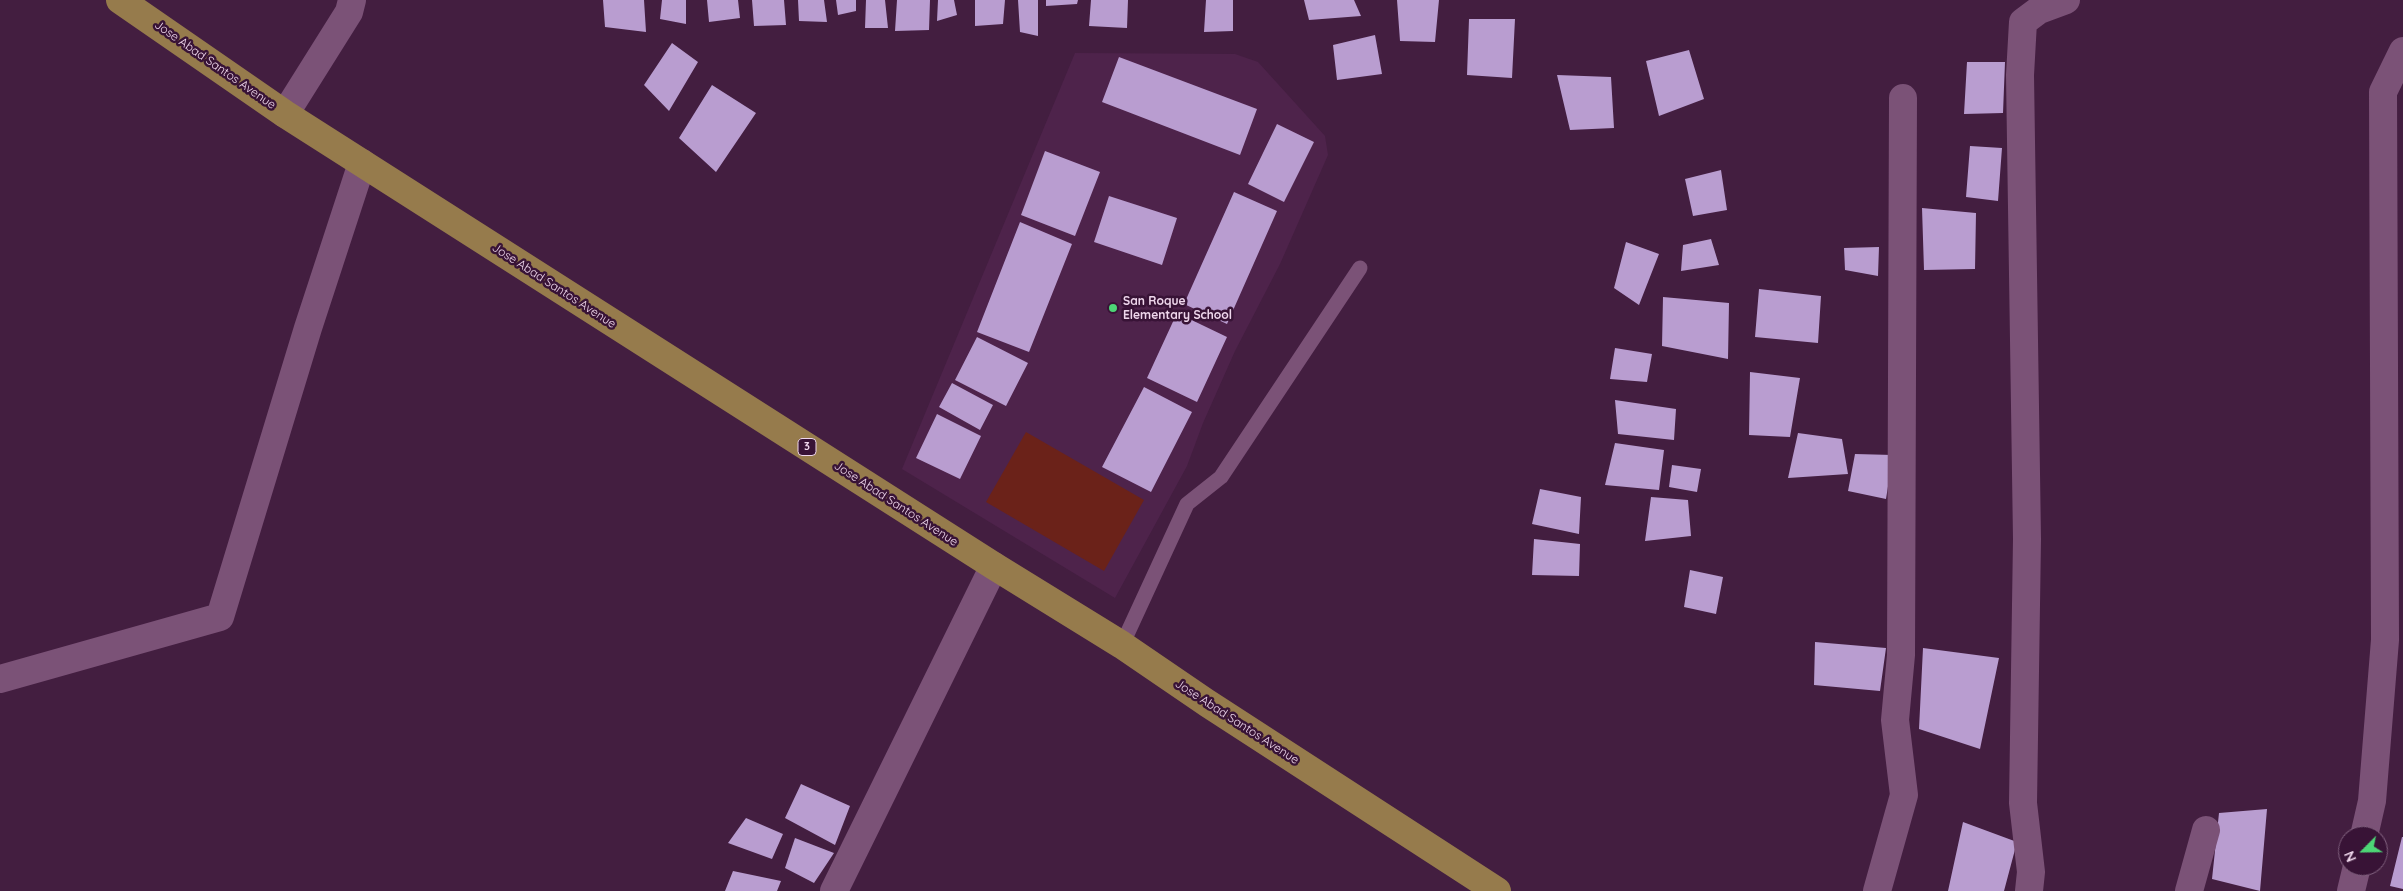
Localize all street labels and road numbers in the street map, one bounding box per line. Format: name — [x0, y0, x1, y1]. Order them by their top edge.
street label: Jose Abad Santos Avenue — [152, 18, 278, 112]
street label: Jose Abad Santos Avenue — [489, 241, 619, 331]
road number: 3 — [798, 438, 816, 456]
street label: Jose Abad Santos Avenue — [831, 459, 961, 549]
street label: Jose Abad Santos Avenue — [1172, 677, 1302, 767]

